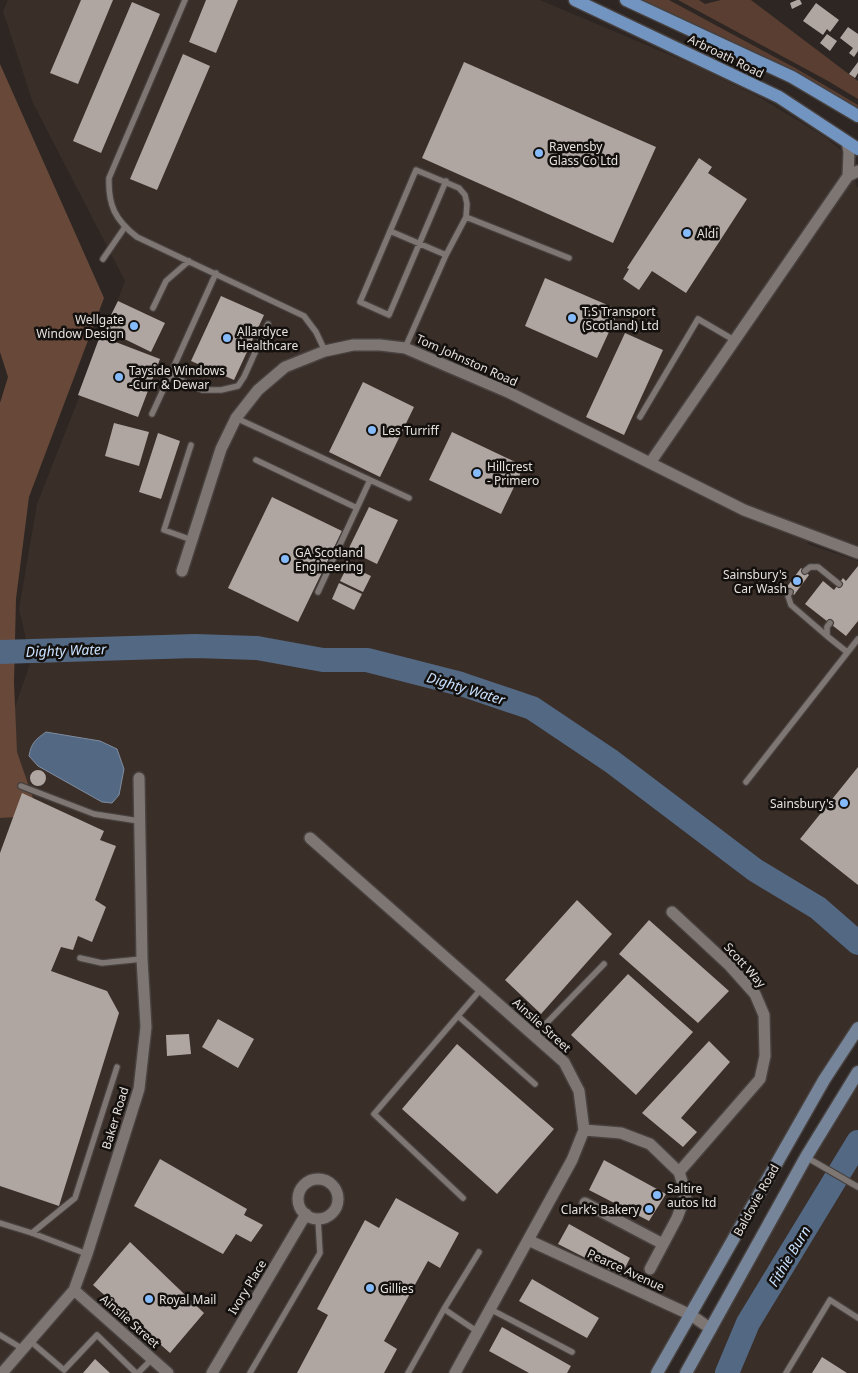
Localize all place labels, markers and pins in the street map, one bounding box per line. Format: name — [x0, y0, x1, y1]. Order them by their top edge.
place label: Ravensby Glass Co Ltd — [549, 138, 618, 169]
marker: Ravensby Glass Co Ltd — [533, 147, 545, 159]
place label: Aldi — [697, 225, 718, 242]
marker: Aldi — [681, 227, 693, 239]
place label: T.S Transport (Scotland) Ltd — [582, 303, 659, 334]
place label: Wellgate Window Design — [36, 311, 124, 342]
marker: T.S Transport (Scotland) Ltd — [566, 312, 578, 324]
marker: Wellgate Window Design — [128, 320, 140, 332]
place label: Allardyce Healthcare — [237, 323, 298, 354]
marker: Allardyce Healthcare — [221, 332, 233, 344]
place label: Tayside Windows -Curr & Dewar — [129, 362, 225, 393]
marker: Tayside Windows -Curr & Dewar — [113, 371, 125, 383]
place label: Les Turriff — [382, 422, 439, 439]
marker: Les Turriff — [366, 424, 378, 436]
place label: Hillcrest - Primero — [487, 458, 539, 489]
marker: Hillcrest - Primero — [471, 467, 483, 479]
place label: GA Scotland Engineering — [295, 544, 363, 575]
marker: GA Scotland Engineering — [279, 553, 291, 565]
place label: Sainsbury's Car Wash — [723, 566, 787, 597]
marker: Sainsbury's Car Wash — [791, 575, 803, 587]
place label: Sainsbury's — [770, 795, 834, 812]
marker: Sainsbury's — [838, 797, 850, 809]
place label: Saltire autos ltd — [667, 1180, 716, 1211]
marker: Saltire autos ltd — [651, 1189, 663, 1201]
place label: Clark’s Bakery — [561, 1201, 640, 1218]
marker: Clark’s Bakery — [643, 1203, 655, 1215]
place label: Gillies — [380, 1280, 414, 1297]
marker: Gillies — [364, 1282, 376, 1294]
place label: Royal Mail — [159, 1291, 216, 1308]
marker: Royal Mail — [143, 1293, 155, 1305]

